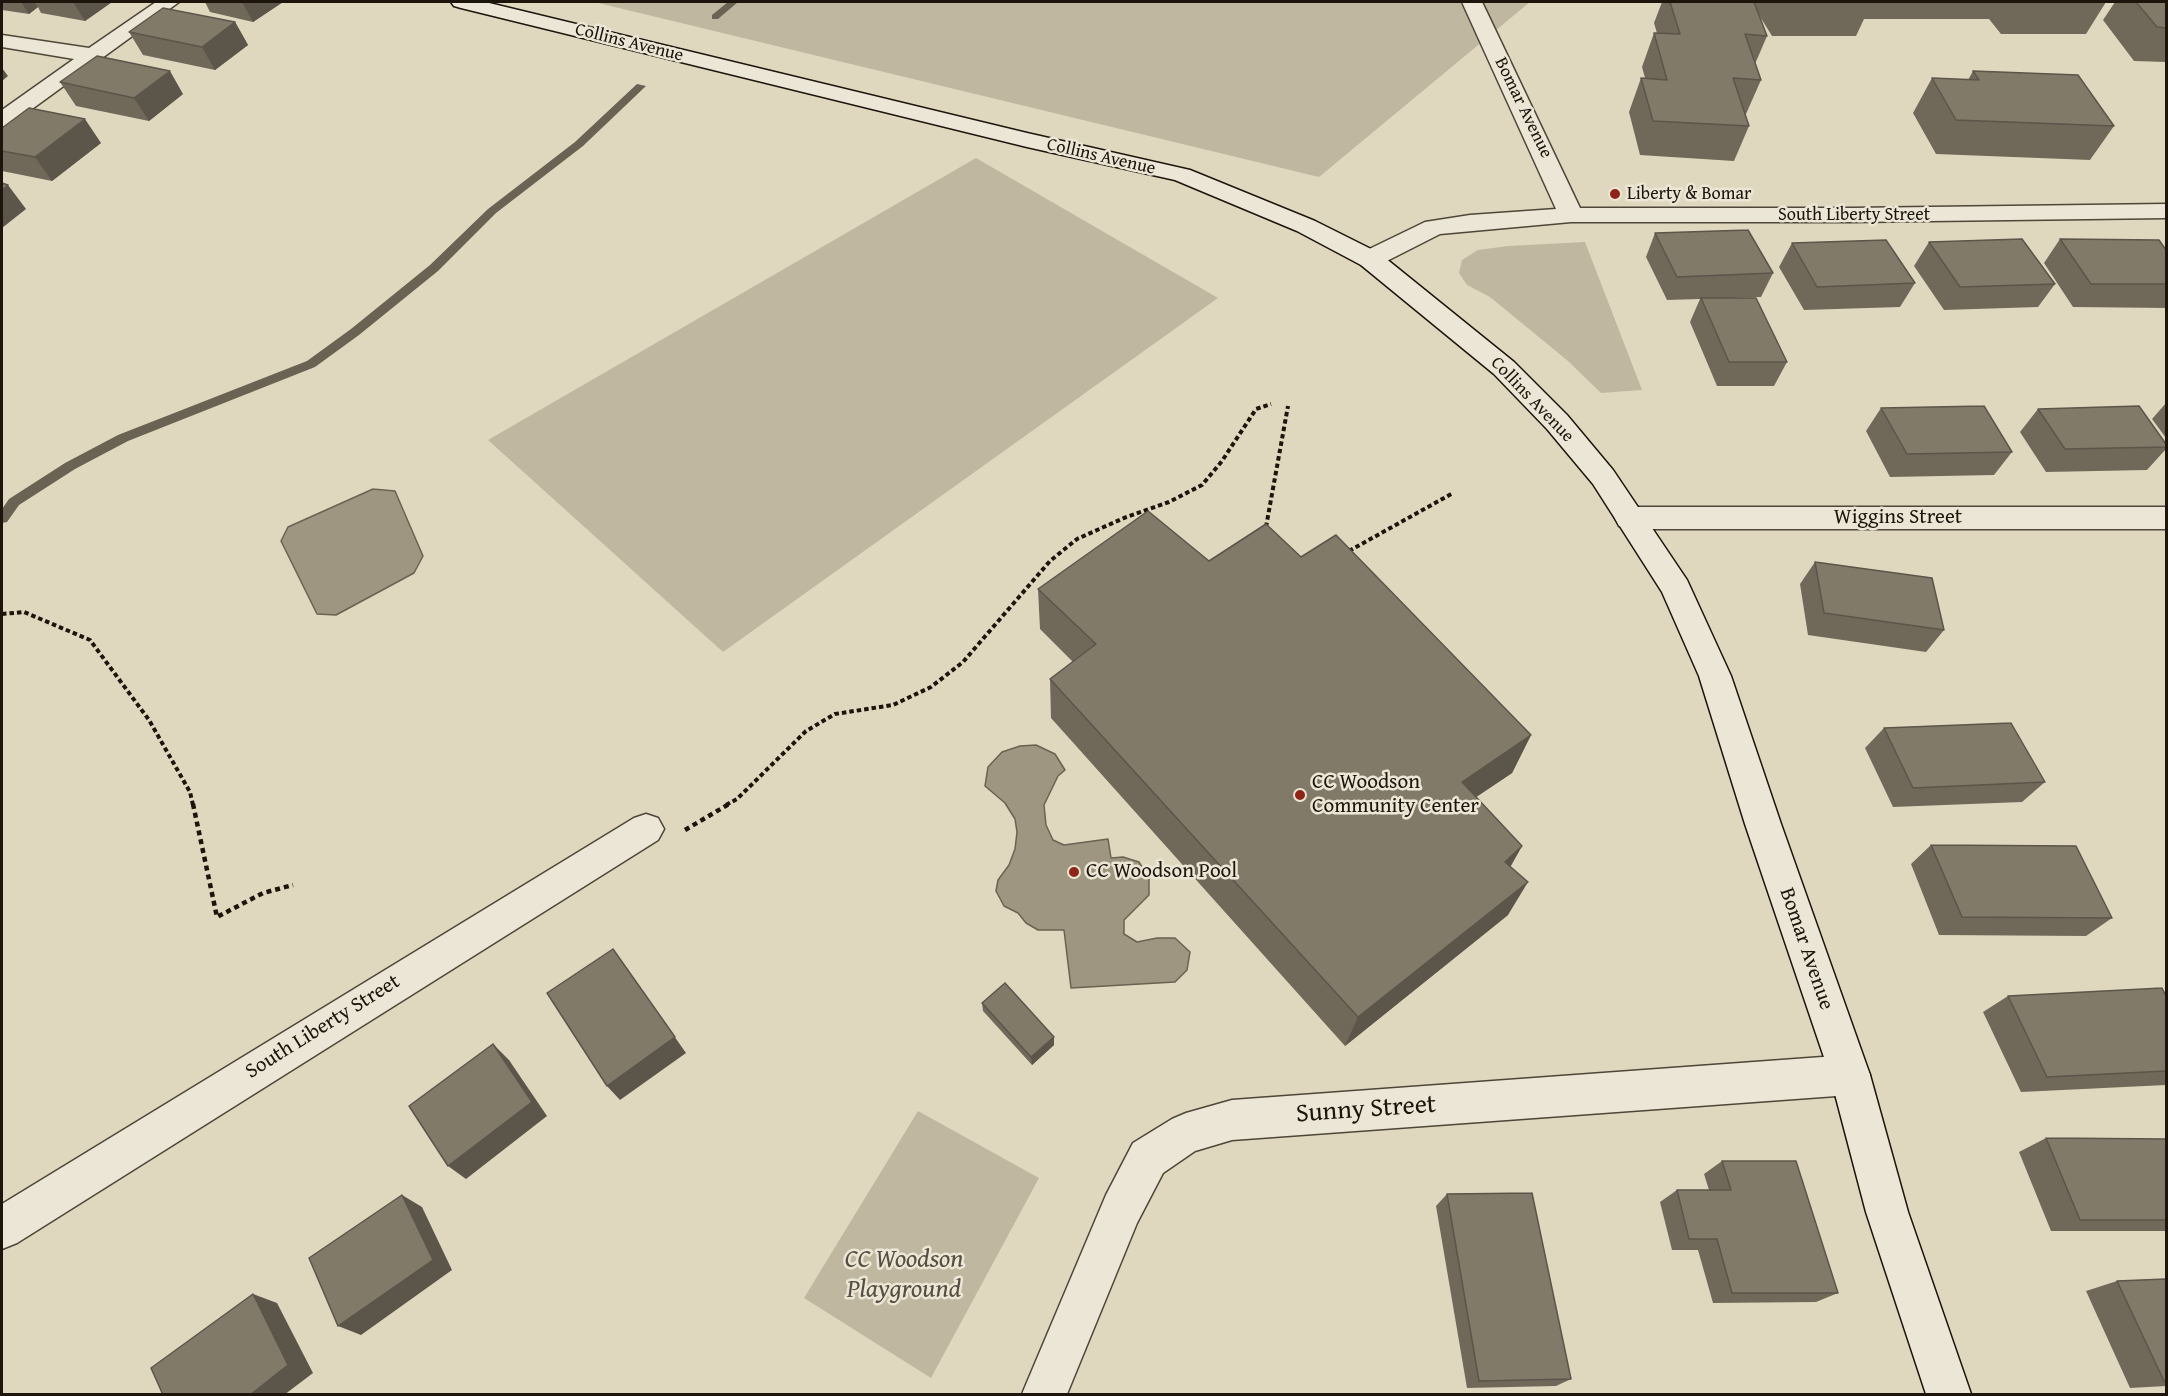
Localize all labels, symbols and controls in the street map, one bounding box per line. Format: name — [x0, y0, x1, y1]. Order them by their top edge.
street label: Collins Avenue — [573, 19, 685, 67]
street label: Bomar Avenue — [1489, 54, 1557, 162]
street label: Collins Avenue — [1045, 134, 1157, 180]
place label: Liberty & Bomar — [1627, 183, 1751, 205]
marker: Liberty & Bomar — [1608, 187, 1622, 201]
street label: South Liberty Street — [1778, 204, 1930, 226]
street label: Collins Avenue — [1486, 353, 1578, 447]
street label: Wiggins Street — [1834, 505, 1962, 531]
place label: CC Woodson Community Center — [1312, 770, 1479, 820]
marker: CC Woodson Community Center — [1293, 788, 1307, 802]
place label: CC Woodson Pool — [1086, 859, 1237, 885]
marker: CC Woodson Pool — [1067, 865, 1081, 879]
street label: Bomar Avenue — [1773, 885, 1839, 1013]
street label: South Liberty Street — [241, 969, 405, 1085]
street label: Sunny Street — [1295, 1090, 1437, 1130]
park label: CC Woodson Playground — [845, 1244, 963, 1306]

